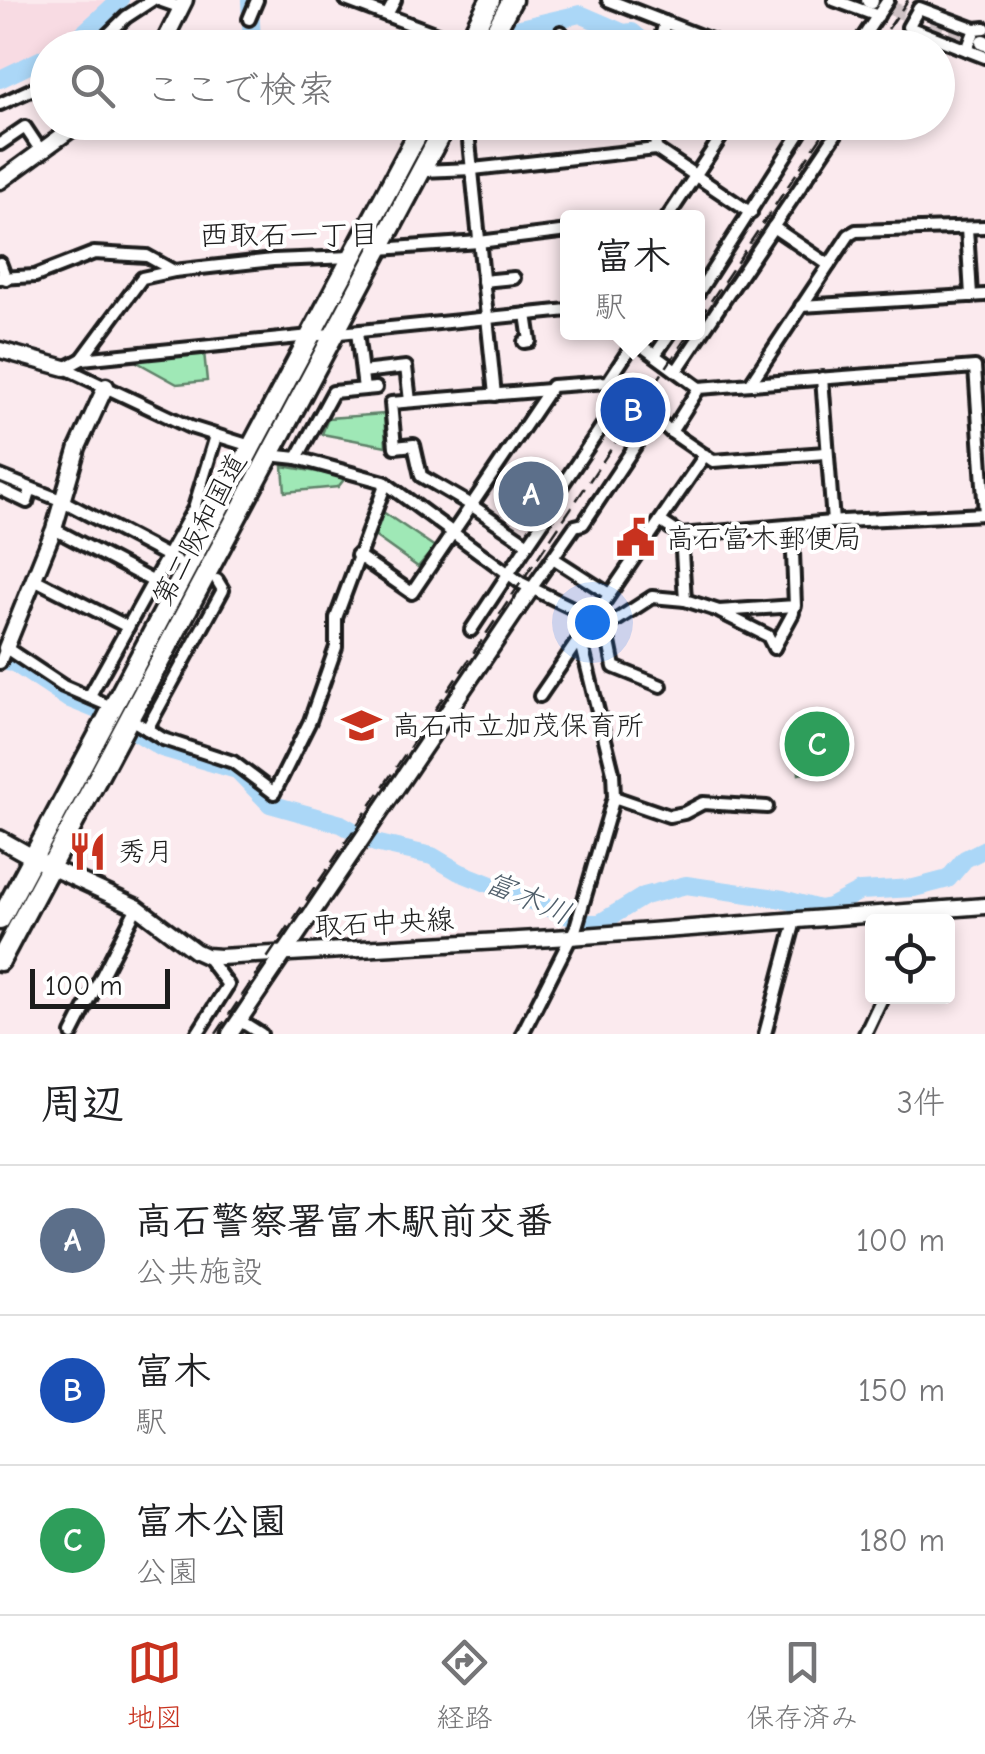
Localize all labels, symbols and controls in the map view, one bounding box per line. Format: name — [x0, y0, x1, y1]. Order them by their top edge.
search box — [30, 30, 955, 140]
icon: search — [65, 58, 120, 113]
text: ここで検索 — [145, 68, 335, 112]
popup — [560, 210, 705, 340]
district label: 西取石一丁目 — [199, 218, 379, 253]
text: 富木 — [594, 235, 671, 279]
text: 駅 — [594, 288, 627, 325]
pin: B — [600, 372, 666, 448]
street label: 第二阪和国道 — [146, 448, 253, 611]
pin: A — [498, 456, 564, 532]
public building icon: 高石富木郵便局 — [615, 517, 657, 559]
place label: 高石富木郵便局 — [666, 523, 862, 555]
your location — [567, 597, 618, 648]
school or university icon: 高石市立加茂保育所 — [341, 704, 383, 746]
pin: C — [784, 706, 850, 782]
place label: 高石市立加茂保育所 — [392, 710, 644, 742]
restaurant icon: 秀月 — [67, 830, 109, 872]
place label: 秀月 — [118, 836, 174, 868]
water label: 富木川 — [480, 865, 576, 932]
street label: 取石中央線 — [313, 903, 455, 943]
map controls — [865, 914, 955, 1004]
button: locate — [865, 914, 955, 1004]
scale bar — [30, 964, 170, 1008]
text: 100 m — [45, 970, 123, 1002]
text: 周辺 — [40, 1080, 124, 1129]
text: 3件 — [897, 1084, 945, 1121]
text: 高石警察署富木駅前交番 — [135, 1200, 553, 1244]
text: A — [64, 1222, 81, 1259]
text: 100 m — [856, 1222, 945, 1259]
text: 公共施設 — [135, 1253, 263, 1290]
text: 富木 — [135, 1350, 211, 1394]
text: B — [63, 1372, 82, 1409]
text: 150 m — [858, 1372, 945, 1409]
text: 駅 — [135, 1403, 167, 1440]
text: 富木公園 — [135, 1500, 287, 1544]
text: C — [63, 1522, 82, 1559]
text: 180 m — [859, 1522, 945, 1559]
text: 公園 — [135, 1553, 199, 1590]
tab: 地図 — [127, 1635, 183, 1735]
tab: 経路 — [436, 1635, 492, 1735]
tab: 保存済み — [746, 1635, 858, 1735]

